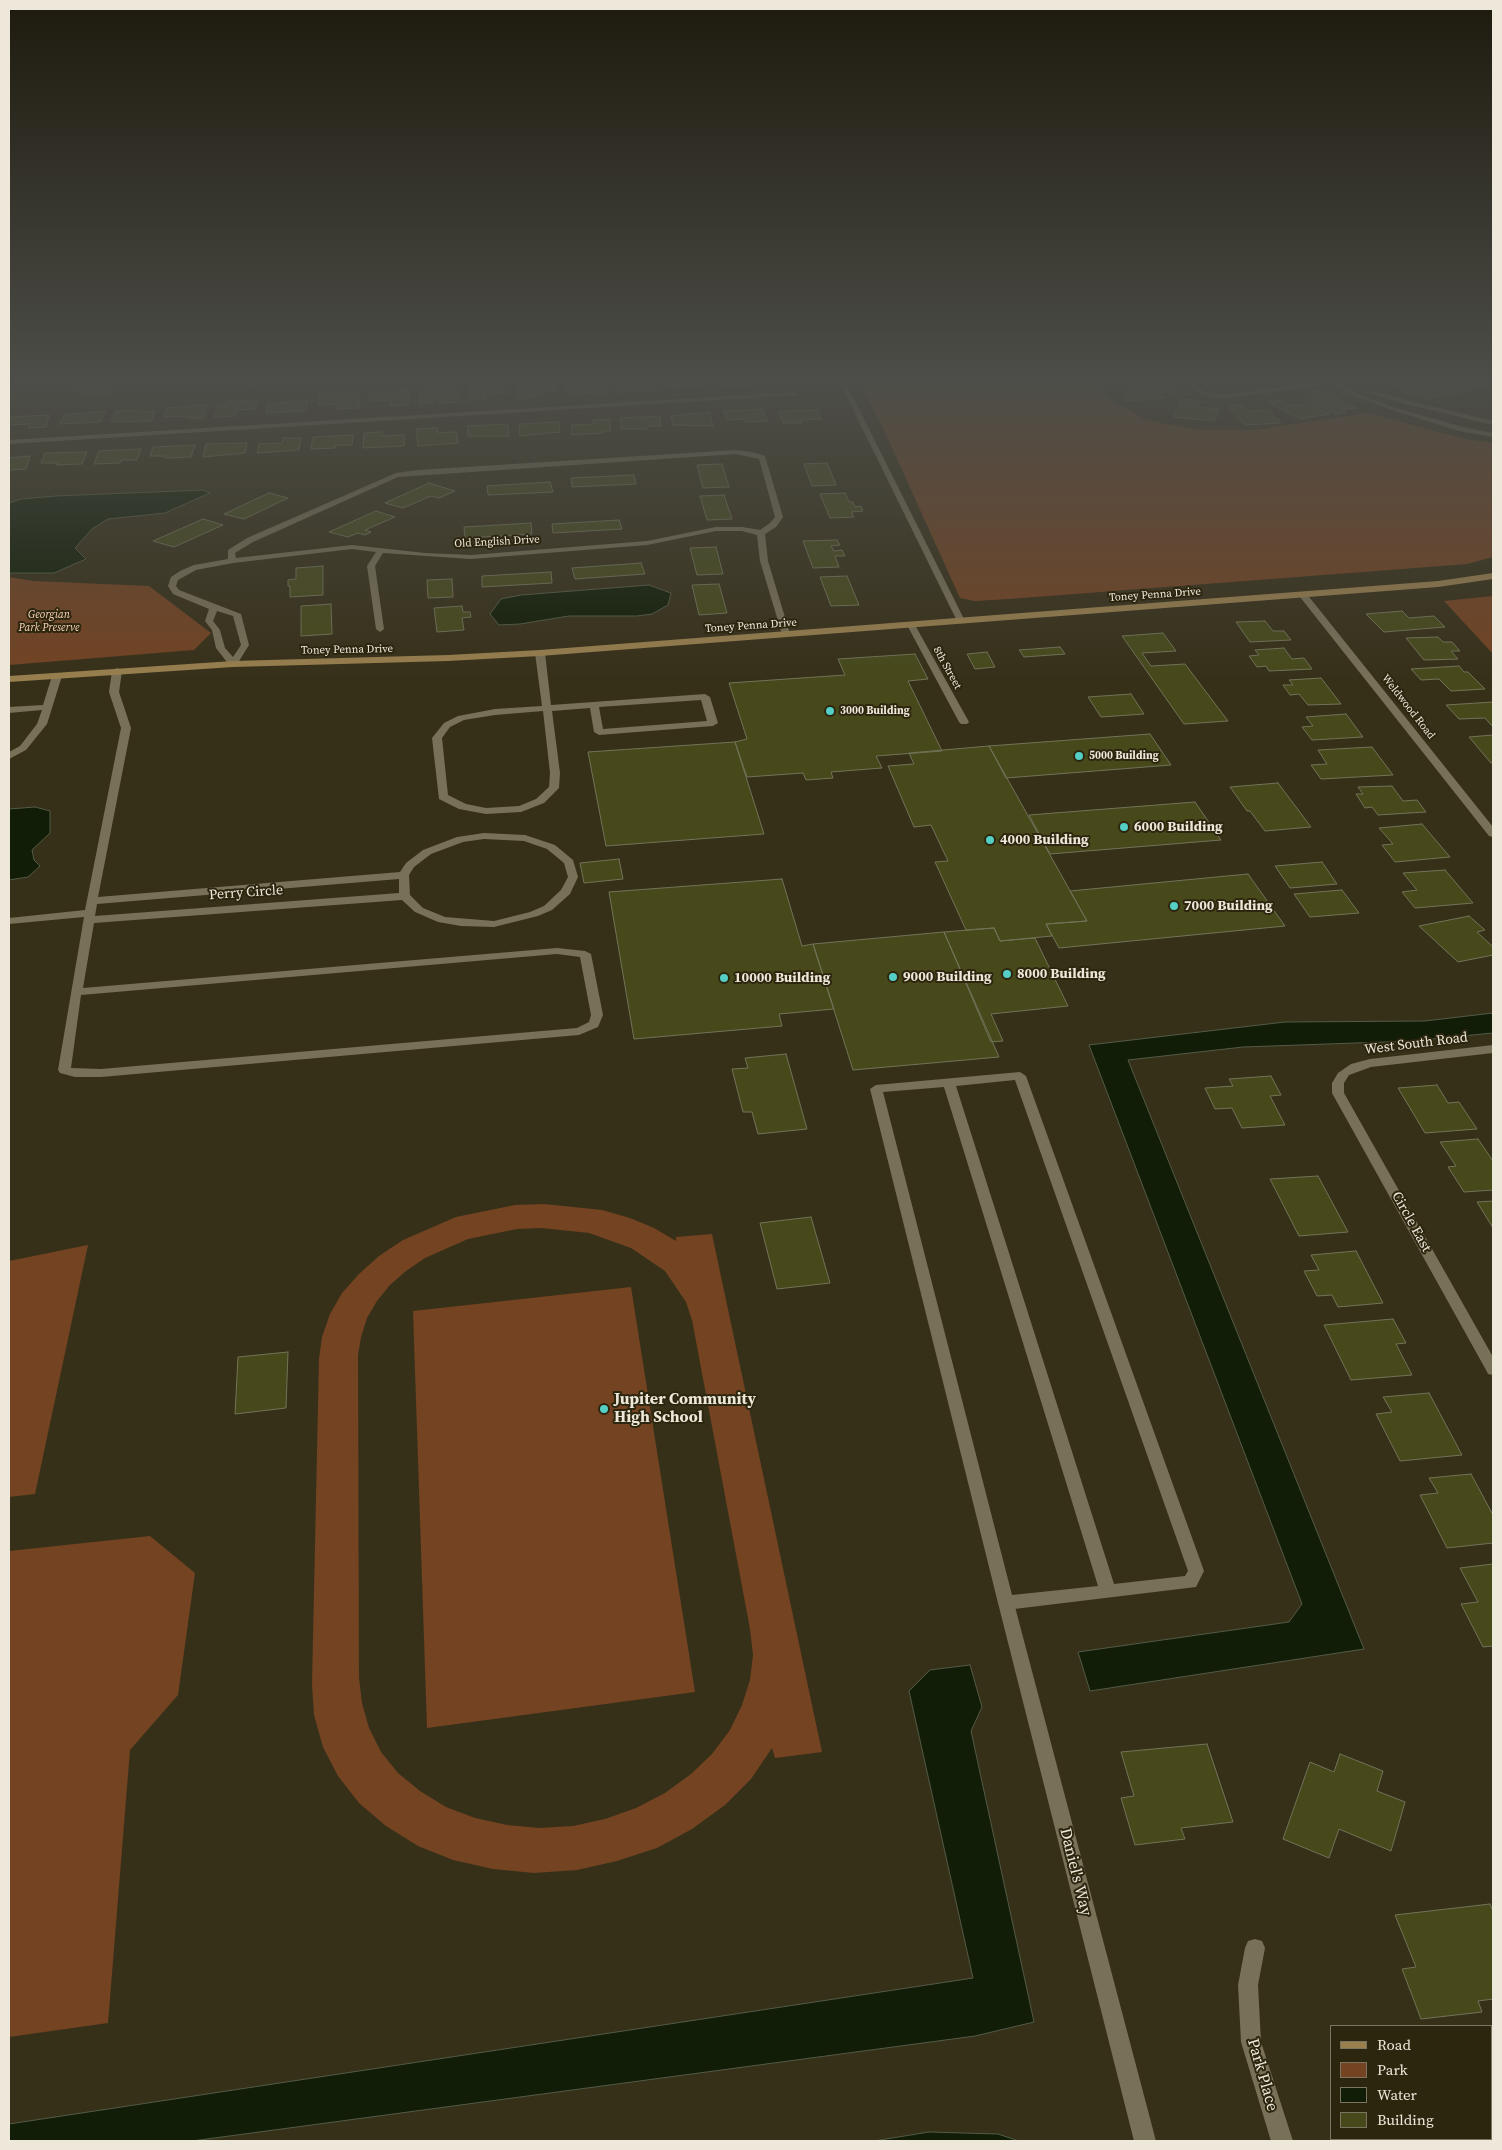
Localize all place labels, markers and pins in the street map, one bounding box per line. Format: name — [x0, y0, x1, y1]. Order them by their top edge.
place label: 3000 Building — [840, 704, 910, 718]
marker: 3000 Building — [824, 705, 836, 717]
place label: 5000 Building — [1089, 749, 1159, 763]
marker: 5000 Building — [1073, 750, 1085, 762]
place label: 6000 Building — [1134, 819, 1223, 835]
marker: 6000 Building — [1118, 821, 1130, 833]
place label: 4000 Building — [1000, 832, 1089, 848]
marker: 4000 Building — [984, 834, 996, 846]
place label: 7000 Building — [1184, 898, 1273, 914]
marker: 7000 Building — [1168, 900, 1180, 912]
place label: 8000 Building — [1017, 966, 1106, 982]
marker: 8000 Building — [1001, 968, 1013, 980]
place label: 9000 Building — [903, 969, 992, 985]
place label: 10000 Building — [734, 970, 830, 986]
marker: 9000 Building — [887, 971, 899, 983]
marker: 10000 Building — [718, 972, 730, 984]
place label: Jupiter Community High School — [614, 1390, 756, 1428]
marker: Jupiter Community High School — [598, 1403, 610, 1415]

